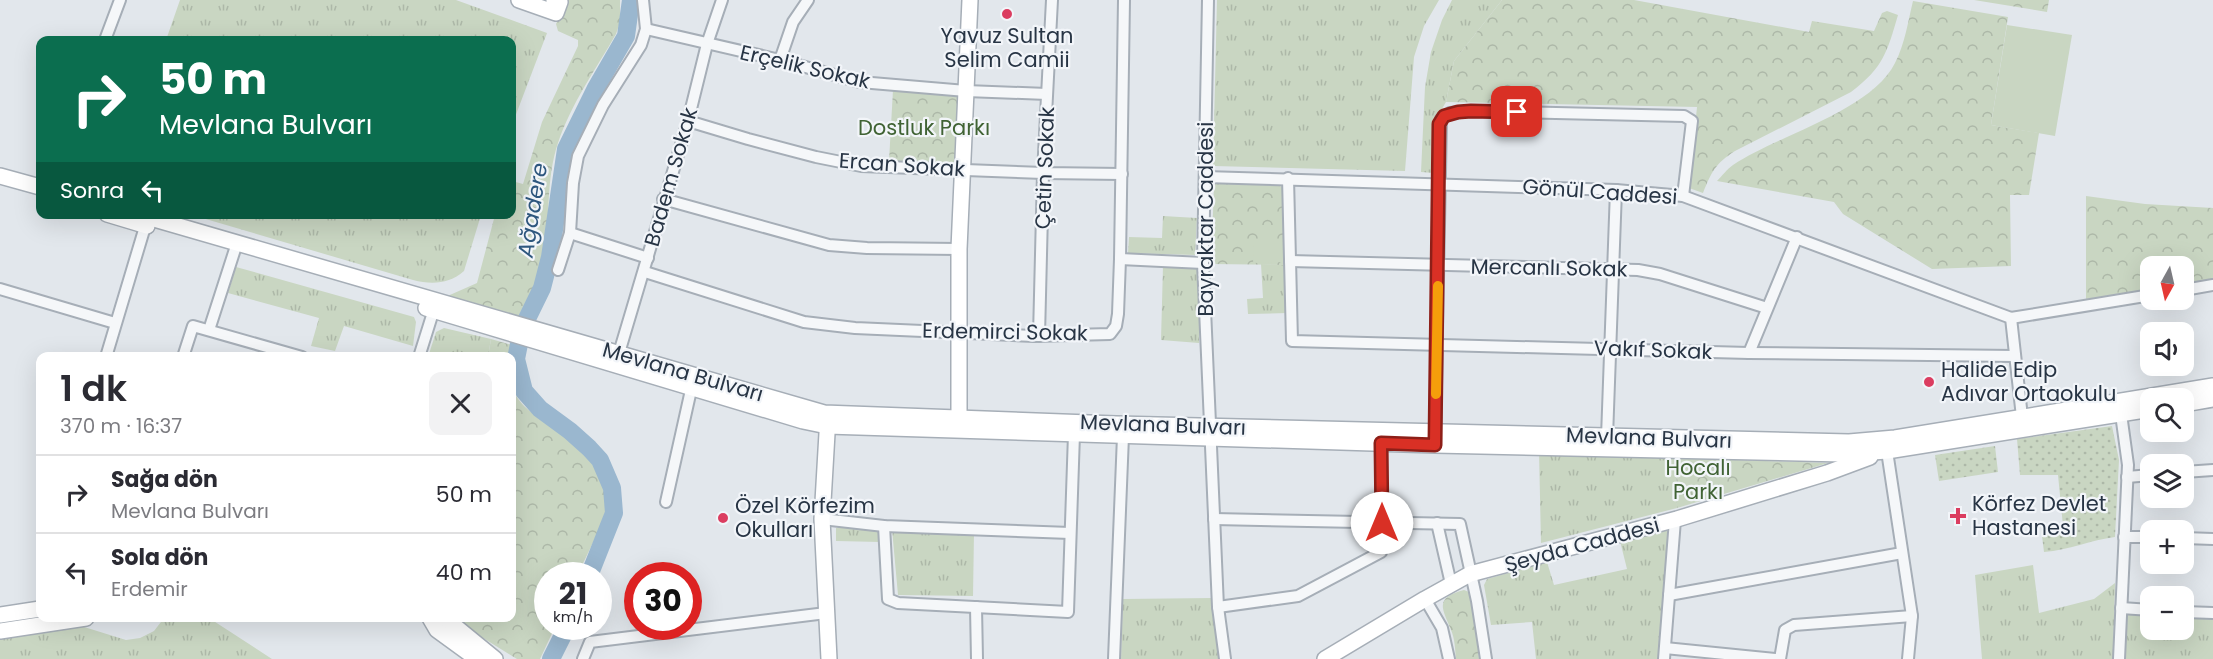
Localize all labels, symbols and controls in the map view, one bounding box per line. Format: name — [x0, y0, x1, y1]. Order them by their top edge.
marker: Yavuz Sultan Selim Camii — [1000, 7, 1014, 21]
place label: Yavuz Sultan Selim Camii — [940, 21, 1074, 74]
street label: Erçelik Sokak — [737, 37, 873, 96]
text: 50 m — [159, 50, 267, 109]
icon: right — [60, 60, 138, 138]
pin — [1491, 86, 1542, 137]
icon: arrive — [1500, 95, 1533, 128]
street label: Badem Sokak — [637, 104, 704, 250]
text: Mevlana Bulvarı — [159, 106, 372, 143]
street label: Çetin Sokak — [1028, 106, 1061, 230]
park label: Dostluk Parkı — [858, 113, 990, 142]
street label: Bayraktar Caddesi — [1191, 122, 1220, 316]
street label: Ercan Sokak — [838, 146, 966, 183]
water label: Ağadere — [510, 161, 555, 260]
street label: Gönül Caddesi — [1522, 172, 1679, 211]
icon: left — [136, 174, 169, 207]
text: Sonra — [60, 175, 124, 206]
street label: Mercanlı Sokak — [1470, 252, 1628, 283]
north arrow — [2140, 256, 2194, 310]
map controls — [2140, 256, 2194, 640]
street label: Erdemirci Sokak — [922, 316, 1088, 347]
button: sound — [2140, 322, 2194, 376]
street label: Vakıf Sokak — [1593, 333, 1713, 366]
street label: Mevlana Bulvarı — [599, 335, 767, 408]
place label: Halide Edip Adıvar Ortaokulu — [1941, 355, 2116, 408]
text: 1 dk — [60, 363, 127, 414]
button: close — [429, 372, 492, 435]
marker: Halide Edip Adıvar Ortaokulu — [1922, 375, 1936, 389]
button: search — [2140, 388, 2194, 442]
street label: Mevlana Bulvarı — [1080, 407, 1246, 442]
text: 370 m · 16:37 — [60, 412, 182, 440]
street label: Mevlana Bulvarı — [1566, 420, 1732, 455]
park label: Hocalı Parkı — [1665, 453, 1731, 506]
button: layers — [2140, 454, 2194, 508]
text: Sağa dön — [111, 464, 218, 495]
icon: right — [60, 478, 93, 511]
text: 50 m — [436, 479, 492, 510]
place label: Körfez Devlet Hastanesi — [1972, 489, 2106, 542]
place label: Özel Körfezim Okulları — [735, 491, 875, 544]
position arrow — [1350, 491, 1414, 555]
text: Mevlana Bulvarı — [111, 497, 269, 525]
marker: Körfez Devlet Hastanesi — [1949, 507, 1967, 525]
street label: Şeyda Caddesi — [1501, 510, 1662, 579]
marker: Özel Körfezim Okulları — [716, 511, 730, 525]
button: + — [2140, 520, 2194, 574]
text: Sola dön — [111, 542, 208, 573]
icon: left — [60, 556, 93, 589]
text: 40 m — [436, 557, 492, 588]
speed limit sign: 30 — [624, 562, 702, 640]
text: 21 — [559, 572, 587, 615]
text: Erdemir — [111, 575, 188, 603]
button: − — [2140, 586, 2194, 640]
text: km/h — [553, 606, 593, 627]

